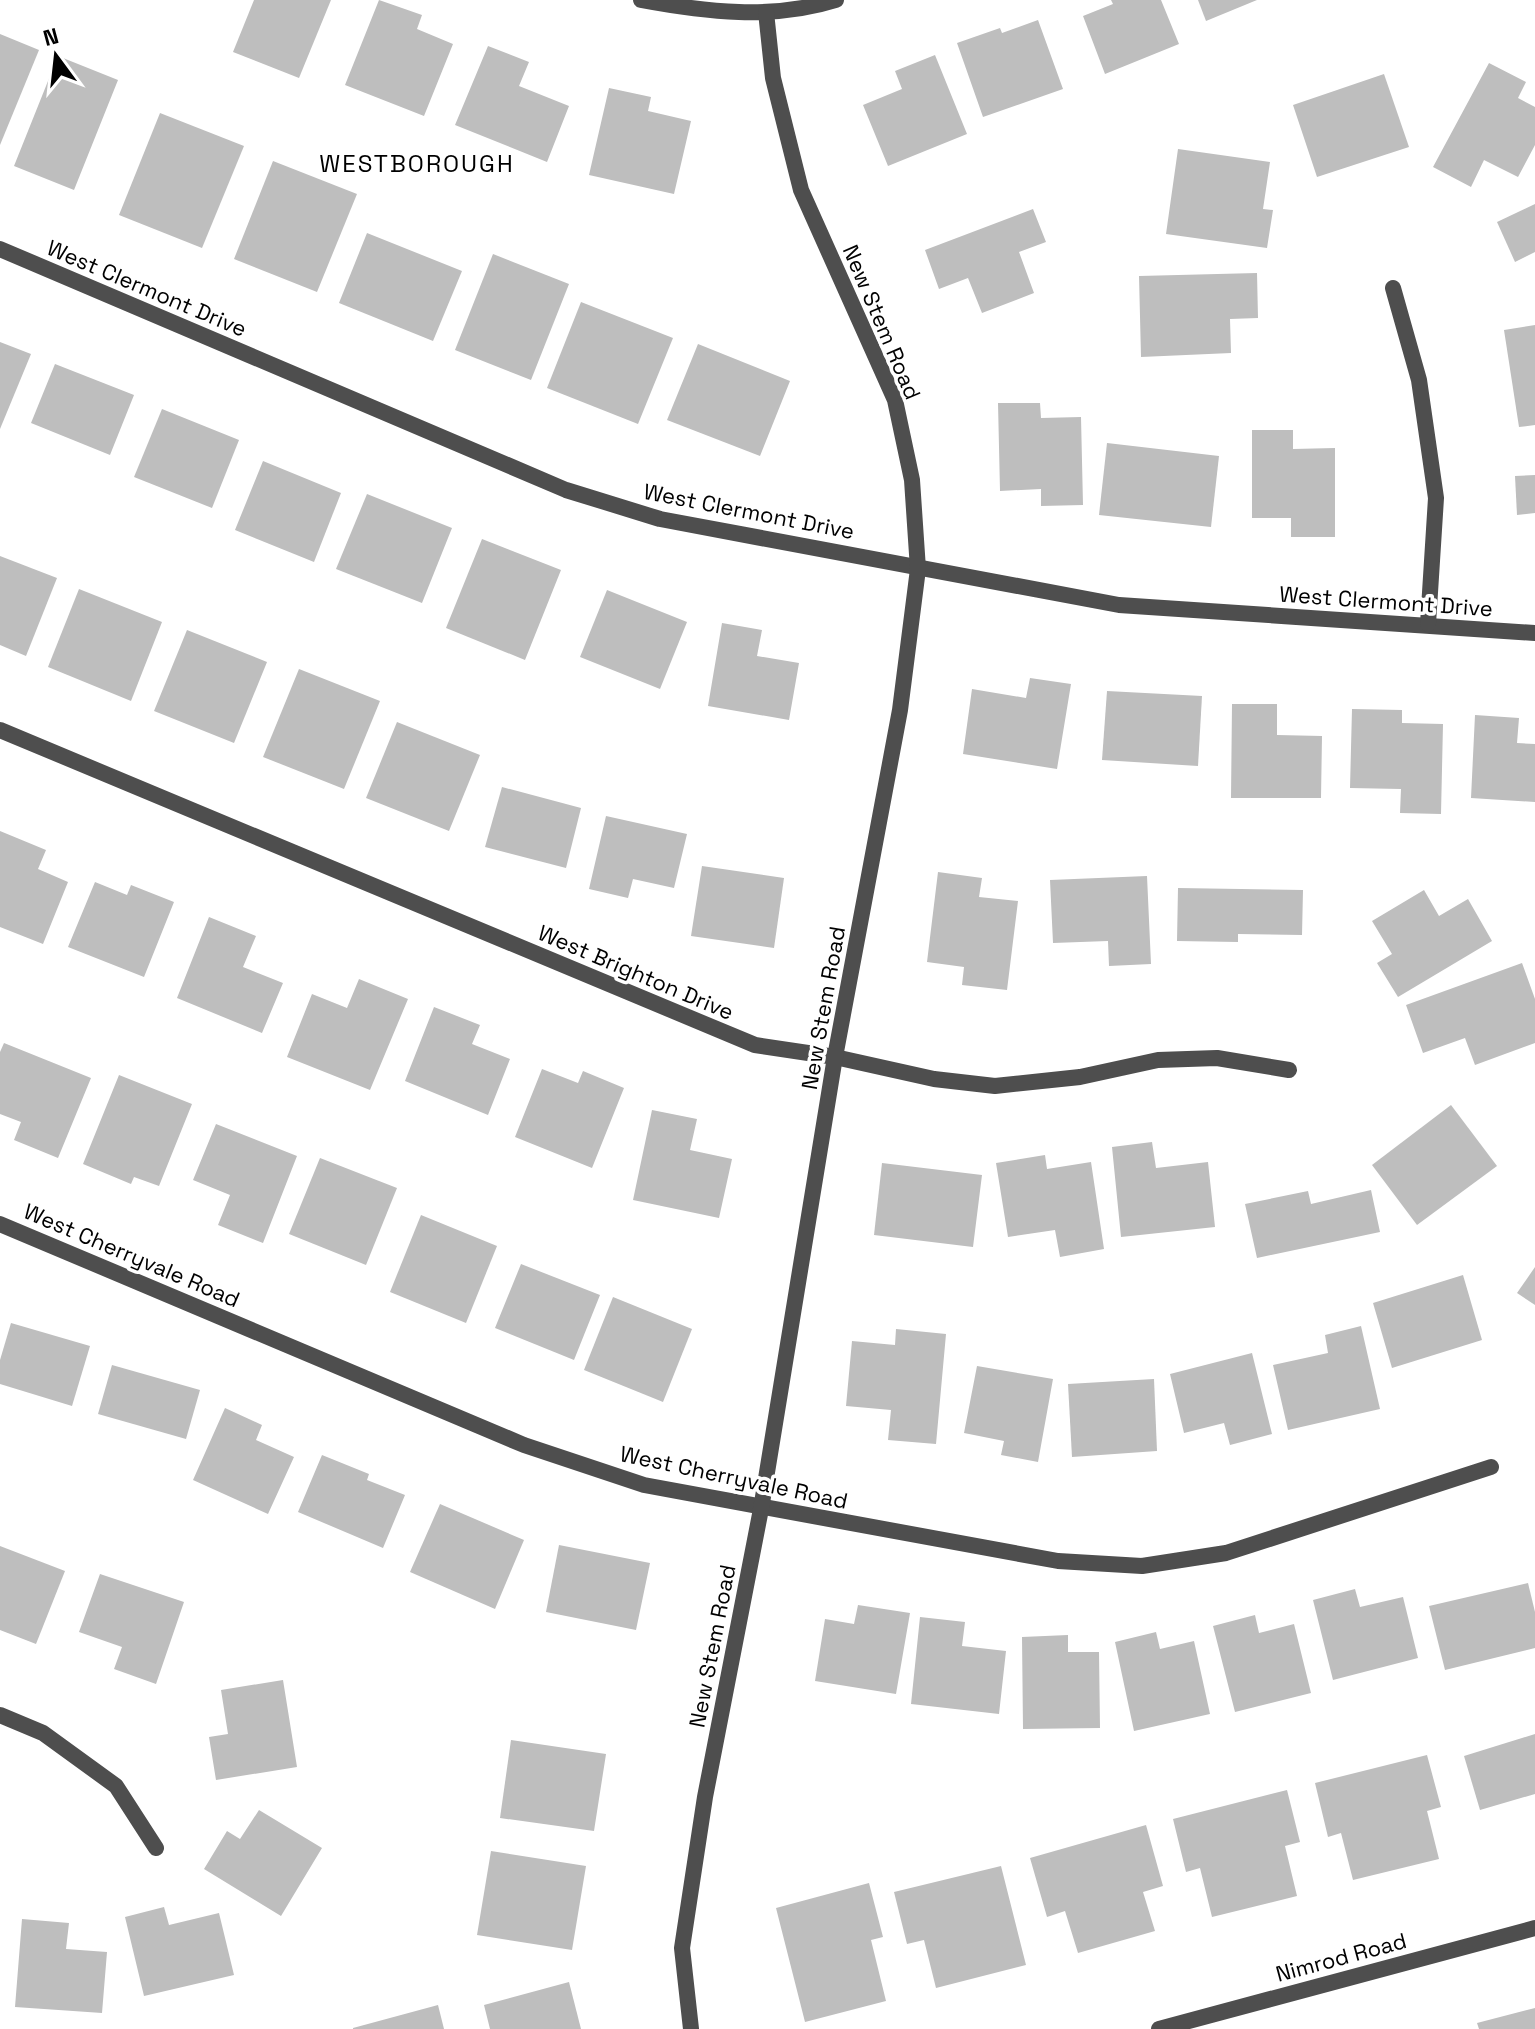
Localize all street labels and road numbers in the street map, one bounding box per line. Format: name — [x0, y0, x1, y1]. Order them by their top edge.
street label: West Clermont Drive — [43, 233, 251, 343]
street label: New Stem Road — [837, 240, 927, 404]
street label: West Clermont Drive — [641, 477, 857, 545]
street label: West Clermont Drive — [1278, 580, 1494, 622]
street label: West Brighton Drive — [534, 918, 738, 1026]
street label: New Stem Road — [795, 924, 851, 1092]
street label: West Cherryvale Road — [20, 1197, 244, 1313]
street label: West Cherryvale Road — [618, 1439, 850, 1515]
street label: New Stem Road — [682, 1562, 742, 1730]
street label: Nimrod Road — [1273, 1926, 1409, 1988]

